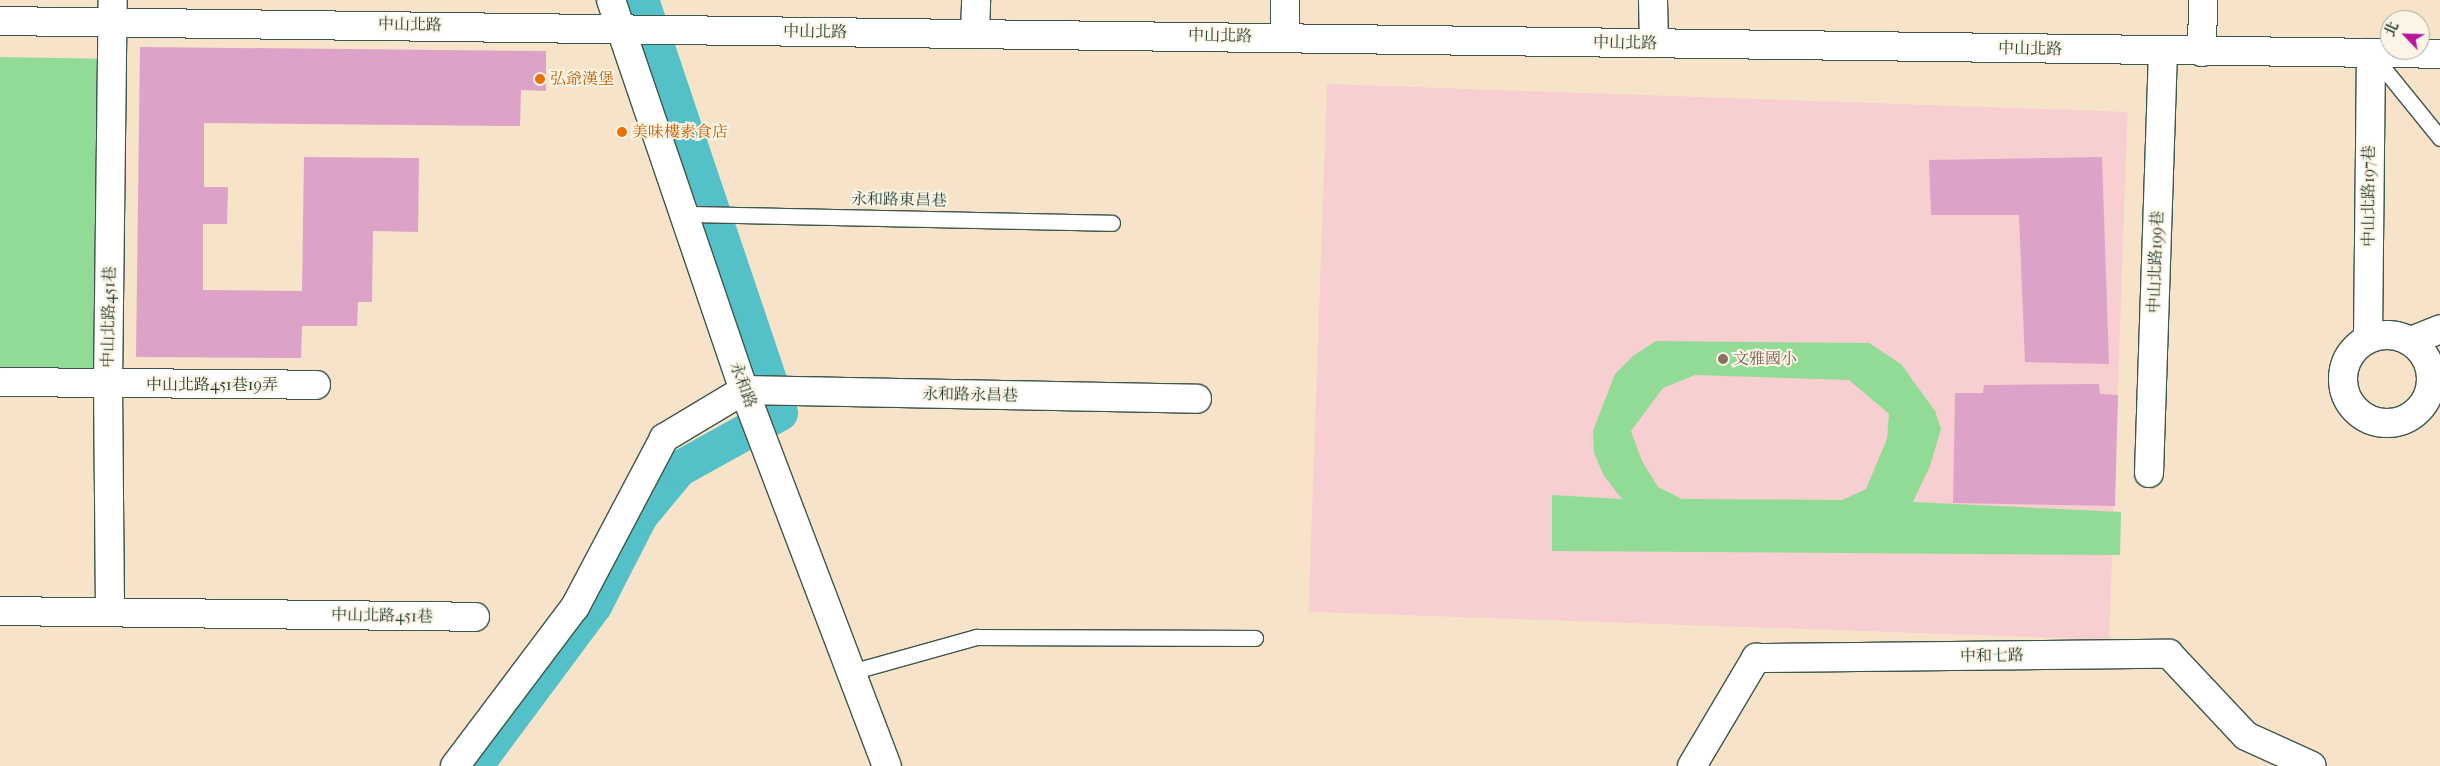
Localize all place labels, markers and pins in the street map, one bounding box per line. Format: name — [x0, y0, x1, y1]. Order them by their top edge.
place label: 弘爺漢堡 — [550, 69, 614, 89]
marker: 弘爺漢堡 — [534, 73, 546, 85]
place label: 美味樓素食店 — [632, 122, 728, 142]
marker: 美味樓素食店 — [616, 126, 628, 138]
place label: 文雅國小 — [1733, 349, 1797, 369]
marker: 文雅國小 — [1717, 353, 1729, 365]

